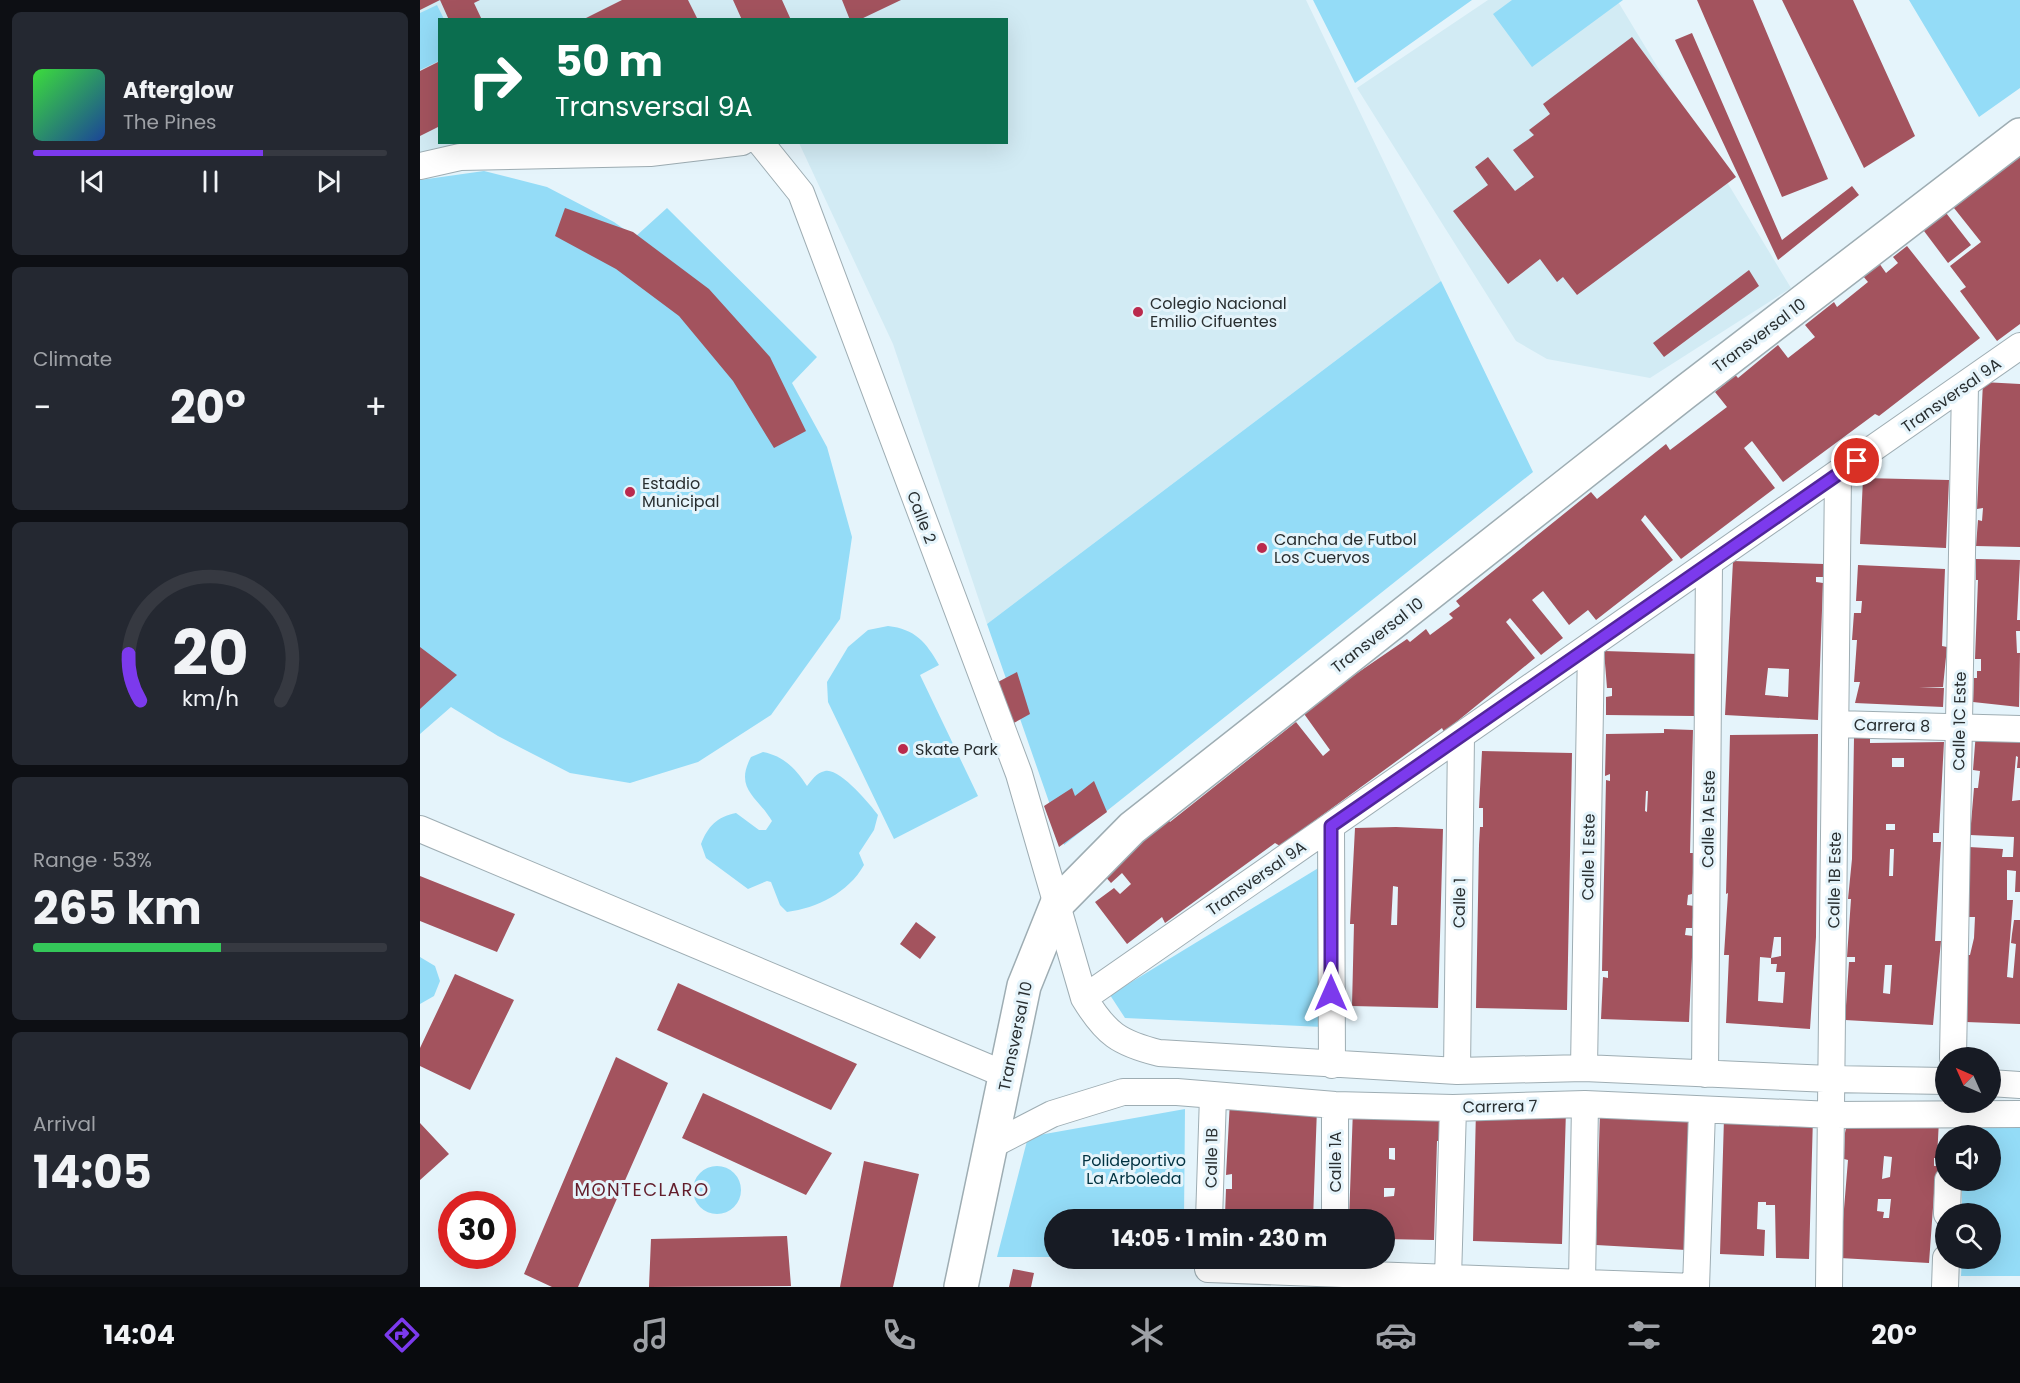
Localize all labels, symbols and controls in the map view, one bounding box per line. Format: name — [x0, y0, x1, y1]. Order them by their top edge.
text: 50 m — [555, 32, 663, 91]
icon: right — [456, 42, 534, 120]
text: Afterglow — [123, 75, 234, 106]
text: Transversal 9A — [555, 88, 753, 125]
text: The Pines — [123, 108, 217, 136]
icon: previous — [76, 165, 109, 198]
icon: pause — [194, 165, 227, 198]
icon: next — [312, 165, 345, 198]
place label: Colegio Nacional Emilio Cifuentes — [1150, 292, 1287, 333]
street label: Transversal 10 — [1708, 293, 1811, 378]
marker: Colegio Nacional Emilio Cifuentes — [1131, 305, 1145, 319]
text: Climate — [33, 345, 112, 373]
street label: Transversal 9A — [1897, 352, 2006, 438]
text: 20° — [170, 376, 246, 439]
text: − — [33, 384, 51, 431]
text: + — [364, 384, 387, 431]
pin — [1831, 435, 1882, 486]
icon: arrive — [1840, 444, 1873, 477]
place label: Estadio Municipal — [642, 472, 719, 513]
marker: Estadio Municipal — [623, 485, 637, 499]
street label: Calle 2 — [901, 488, 942, 547]
place label: Cancha de Futbol Los Cuervos — [1274, 528, 1417, 569]
marker: Cancha de Futbol Los Cuervos — [1255, 541, 1269, 555]
street label: Transversal 10 — [1326, 592, 1428, 679]
text: 20 — [172, 609, 248, 697]
street label: Calle 1C Este — [1947, 671, 1972, 771]
text: km/h — [181, 683, 239, 714]
street label: Carrera 8 — [1854, 713, 1930, 738]
place label: Skate Park — [915, 738, 999, 761]
marker: Skate Park — [896, 742, 910, 756]
street label: Calle 1A Este — [1696, 770, 1721, 868]
street label: Calle 1 Este — [1576, 813, 1601, 901]
street label: Calle 1B Este — [1822, 831, 1847, 929]
street label: Transversal 9A — [1202, 835, 1311, 921]
text: Range · 53% — [33, 846, 152, 874]
text: 265 km — [33, 877, 202, 940]
street label: Calle 1 — [1448, 878, 1471, 928]
position arrow — [1299, 961, 1363, 1025]
street label: Transversal 10 — [993, 979, 1038, 1093]
north arrow — [1935, 1047, 2001, 1113]
map controls — [1935, 1047, 2001, 1269]
street label: Carrera 7 — [1462, 1094, 1538, 1119]
text: Arrival — [33, 1110, 96, 1138]
button: sound — [1935, 1125, 2001, 1191]
street label: Calle 1B — [1199, 1128, 1224, 1188]
street label: Calle 1A — [1324, 1131, 1347, 1193]
text: 14:05 — [33, 1141, 152, 1204]
park label: Polideportivo La Arboleda — [1082, 1149, 1186, 1190]
district label: MONTECLARO — [574, 1177, 710, 1202]
speed limit sign: 30 — [438, 1191, 516, 1269]
button: search — [1935, 1203, 2001, 1269]
text: 14:05 · 1 min · 230 m — [1112, 1223, 1327, 1254]
icon: directions — [381, 1314, 423, 1356]
icon: music — [630, 1314, 672, 1356]
icon: phone — [878, 1314, 920, 1356]
icon: climate — [1126, 1314, 1168, 1356]
icon: car — [1375, 1314, 1417, 1356]
icon: filters — [1623, 1314, 1665, 1356]
text: 14:04 — [103, 1316, 175, 1353]
text: 20° — [1871, 1316, 1917, 1353]

